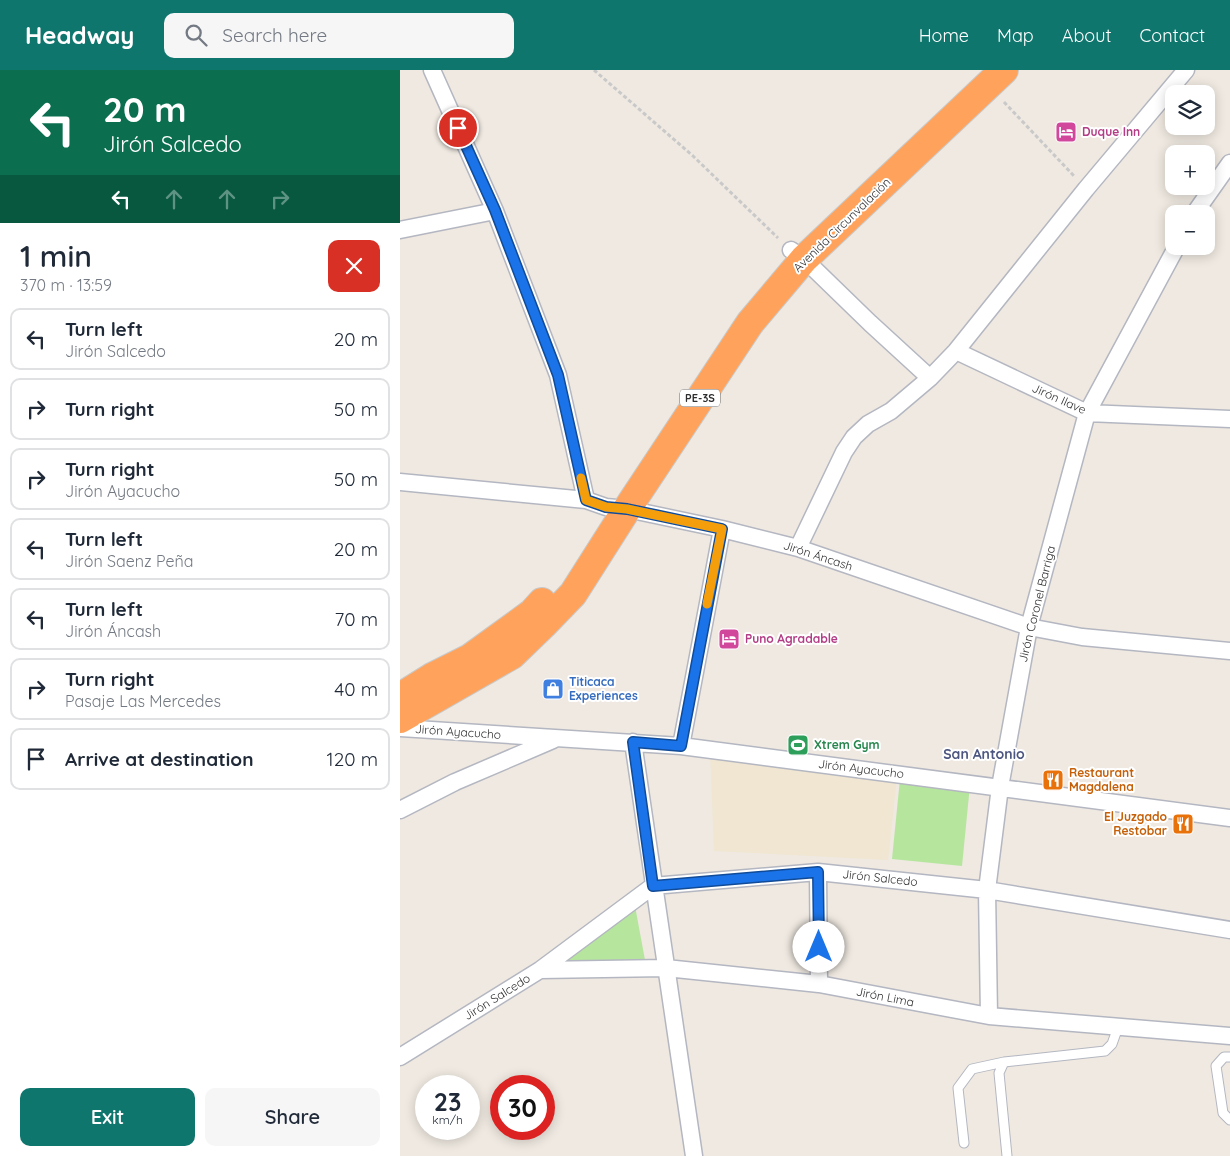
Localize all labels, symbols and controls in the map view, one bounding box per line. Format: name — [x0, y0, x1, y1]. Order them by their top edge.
search box — [164, 13, 514, 58]
text: Headway — [25, 20, 134, 50]
icon: search — [182, 21, 210, 49]
text: Search here — [222, 23, 327, 47]
text: Home — [919, 24, 969, 47]
text: Map — [997, 24, 1034, 47]
text: About — [1062, 24, 1112, 47]
text: Contact — [1140, 24, 1205, 47]
map controls — [1165, 85, 1215, 255]
button: layers — [1165, 85, 1215, 135]
text: 20 m — [103, 87, 186, 131]
icon: left — [20, 90, 85, 155]
pin — [437, 107, 479, 149]
icon: arrive — [444, 114, 472, 142]
hotel icon: Duque Inn — [1054, 120, 1078, 144]
place label: Duque Inn — [1082, 124, 1140, 139]
text: Jirón Salcedo — [103, 130, 242, 158]
button: + — [1165, 145, 1215, 195]
street label: Avenida Circunvalación — [790, 174, 893, 275]
icon: left — [107, 185, 135, 213]
icon: ahead — [160, 185, 188, 213]
icon: ahead — [213, 185, 241, 213]
icon: right — [266, 185, 294, 213]
button: − — [1165, 205, 1215, 255]
text: 1 min — [20, 237, 92, 275]
button: close — [328, 240, 380, 292]
text: 370 m · 13:59 — [20, 275, 112, 295]
text: Turn left — [65, 317, 143, 341]
icon: left — [22, 325, 50, 353]
text: 20 m — [334, 327, 378, 351]
text: Jirón Salcedo — [65, 341, 166, 361]
street label: Jirón Ilave — [1030, 380, 1089, 417]
road number: PE-3S — [680, 389, 720, 406]
icon: right — [22, 395, 50, 423]
text: Turn right — [65, 397, 154, 421]
text: 50 m — [334, 397, 378, 421]
text: Turn right — [65, 457, 154, 481]
icon: right — [22, 465, 50, 493]
text: 50 m — [334, 467, 378, 491]
text: Jirón Ayacucho — [65, 481, 180, 501]
text: Turn left — [65, 527, 143, 551]
icon: left — [22, 535, 50, 563]
text: 20 m — [334, 537, 378, 561]
street label: Jirón Áncash — [782, 537, 855, 574]
street label: Jirón Coronel Barriga — [1015, 544, 1058, 664]
text: Jirón Saenz Peña — [65, 551, 193, 571]
text: Turn left — [65, 597, 143, 621]
icon: left — [22, 605, 50, 633]
text: 70 m — [334, 607, 378, 631]
text: Jirón Áncash — [65, 621, 161, 641]
hotel icon: Puno Agradable — [717, 627, 741, 651]
place label: Puno Agradable — [745, 631, 838, 646]
text: Turn right — [65, 667, 154, 691]
place label: Titicaca Experiences — [569, 674, 638, 703]
icon: right — [22, 675, 50, 703]
text: 40 m — [334, 677, 378, 701]
shop icon: Titicaca Experiences — [541, 677, 565, 701]
text: Pasaje Las Mercedes — [65, 691, 221, 711]
street label: Jirón Ayacucho — [414, 721, 502, 742]
sports icon: Xtrem Gym — [786, 733, 810, 757]
place label: Xtrem Gym — [814, 737, 880, 752]
icon: arrive — [22, 745, 50, 773]
district label: San Antonio — [943, 745, 1025, 763]
text: Arrive at destination — [65, 747, 254, 771]
text: 120 m — [327, 747, 378, 771]
street label: Jirón Ayacucho — [817, 756, 905, 781]
place label: Restaurant Magdalena — [1069, 765, 1134, 794]
restaurant icon: Restaurant Magdalena — [1041, 768, 1065, 792]
place label: El Juzgado Restobar — [1104, 809, 1167, 838]
restaurant icon: El Juzgado Restobar — [1171, 812, 1195, 836]
street label: Jirón Salcedo — [842, 866, 918, 889]
position arrow — [792, 920, 844, 972]
street label: Jirón Salcedo — [461, 970, 533, 1023]
street label: Jirón Lima — [855, 984, 915, 1009]
speed limit sign: 30 — [490, 1075, 555, 1140]
text: 23 — [434, 1086, 461, 1117]
button: Exit — [20, 1088, 195, 1146]
button: Share — [205, 1088, 380, 1146]
text: km/h — [432, 1112, 463, 1127]

